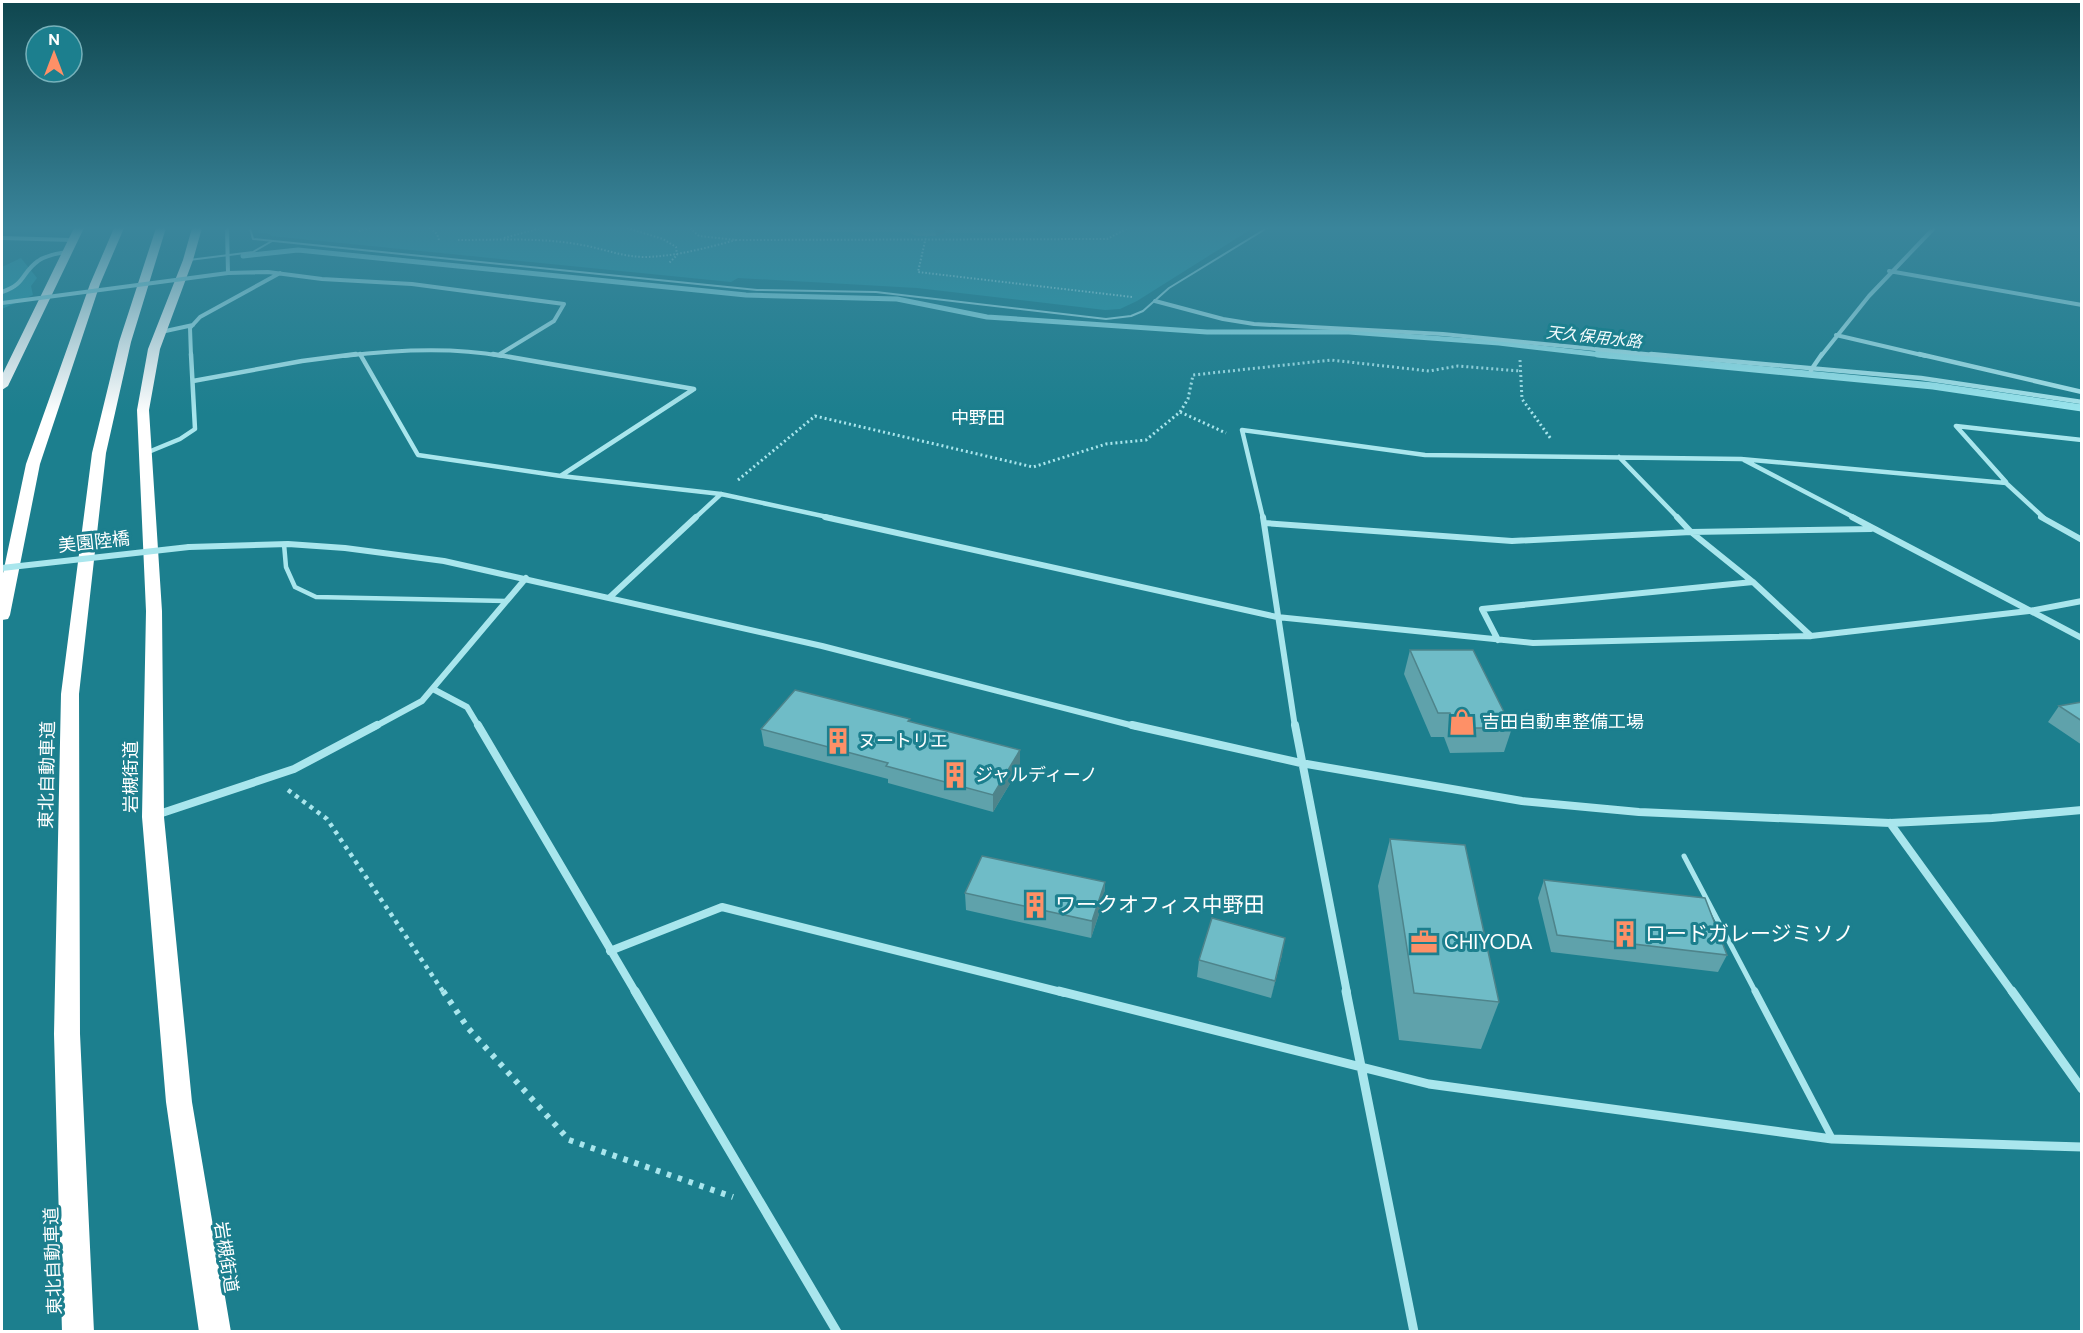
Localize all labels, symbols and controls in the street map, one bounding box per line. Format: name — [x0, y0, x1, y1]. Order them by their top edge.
north arrow — [24, 24, 84, 84]
text: N — [48, 29, 60, 50]
water label: 天久保用水路 — [1545, 322, 1645, 353]
district label: 中野田 — [951, 406, 1005, 430]
street label: 美園陸橋 — [57, 526, 131, 558]
shop icon: 吉田自動車整備工場 — [1447, 707, 1477, 737]
place label: 吉田自動車整備工場 — [1482, 710, 1644, 734]
street label: 東北自動車道 — [34, 721, 60, 829]
building icon: ヌートリエ — [823, 726, 853, 756]
place label: ヌートリエ — [858, 729, 948, 753]
street label: 岩槻街道 — [119, 741, 143, 813]
building icon: ジャルディーノ — [940, 760, 970, 790]
place label: ジャルディーノ — [975, 763, 1098, 787]
building icon: ワークオフィス中野田 — [1020, 890, 1050, 920]
place label: ワークオフィス中野田 — [1055, 891, 1265, 919]
building icon: ロードガレージミソノ — [1610, 919, 1640, 949]
place label: ロードガレージミソノ — [1645, 920, 1854, 948]
office icon: CHIYODA — [1409, 927, 1439, 957]
place label: CHIYODA — [1444, 928, 1533, 956]
street label: 東北自動車道 — [39, 1207, 67, 1315]
street label: 岩槻街道 — [209, 1220, 243, 1294]

